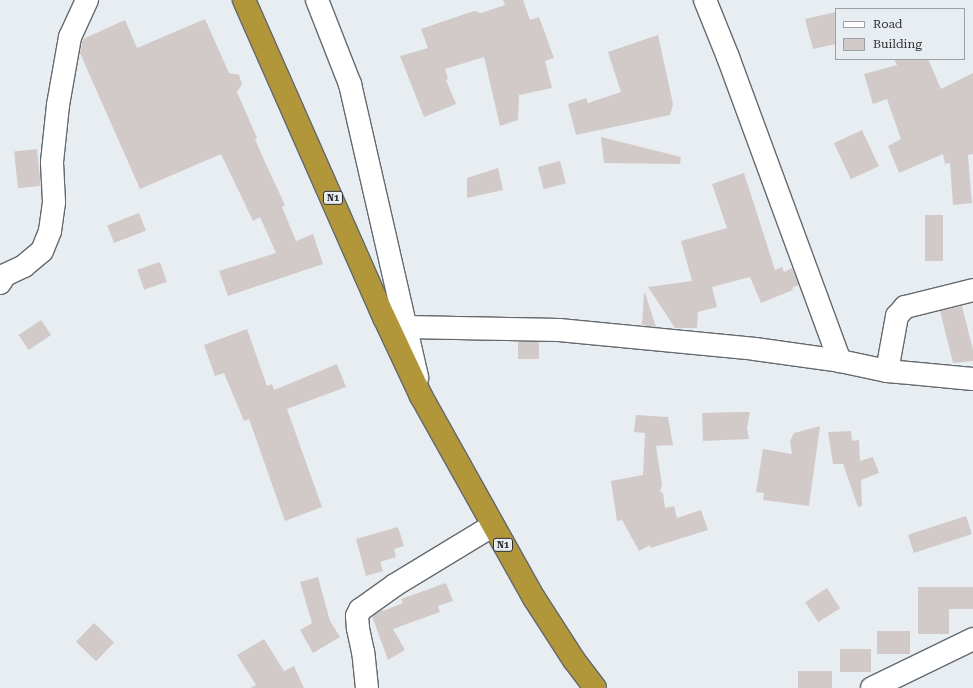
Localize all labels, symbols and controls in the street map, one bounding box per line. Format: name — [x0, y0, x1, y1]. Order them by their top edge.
legend — [835, 8, 965, 60]
text: Road — [873, 17, 902, 31]
text: Building — [873, 37, 922, 51]
road number: N1 — [323, 191, 343, 205]
road number: N1 — [493, 538, 513, 552]

